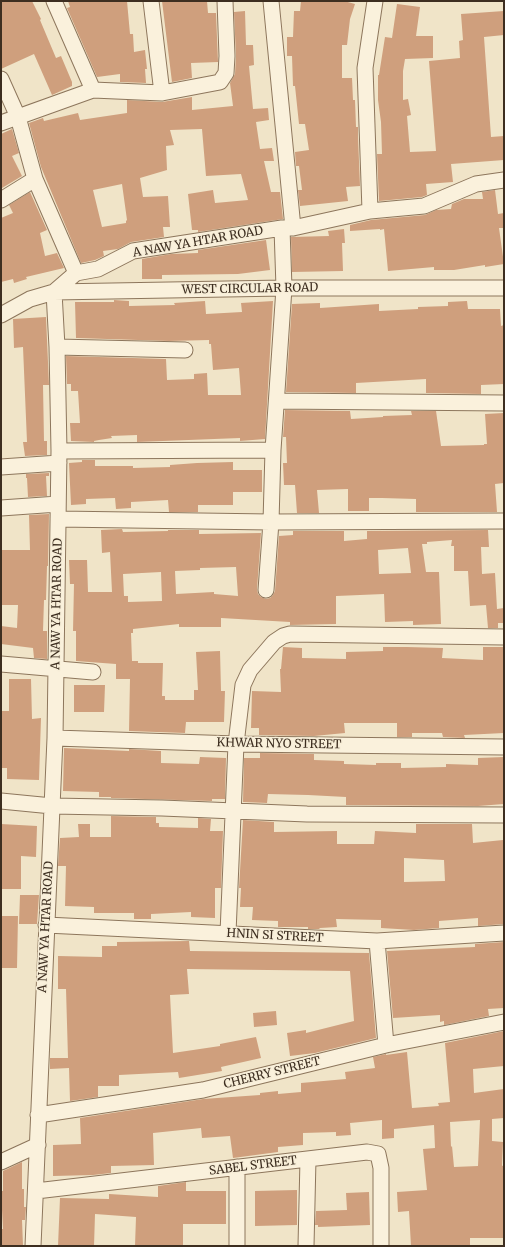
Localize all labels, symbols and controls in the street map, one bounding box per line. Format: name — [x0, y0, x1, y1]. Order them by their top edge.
street label: A NAW YA HTAR ROAD — [132, 223, 264, 261]
street label: WEST CIRCULAR ROAD — [182, 281, 318, 297]
street label: A NAW YA HTAR ROAD — [49, 538, 65, 670]
street label: KHWAR NYO STREET — [216, 736, 342, 752]
street label: A NAW YA HTAR ROAD — [35, 861, 57, 993]
street label: HNIN SI STREET — [226, 926, 324, 946]
street label: CHERRY STREET — [222, 1054, 322, 1092]
street label: SABEL STREET — [208, 1153, 298, 1179]

